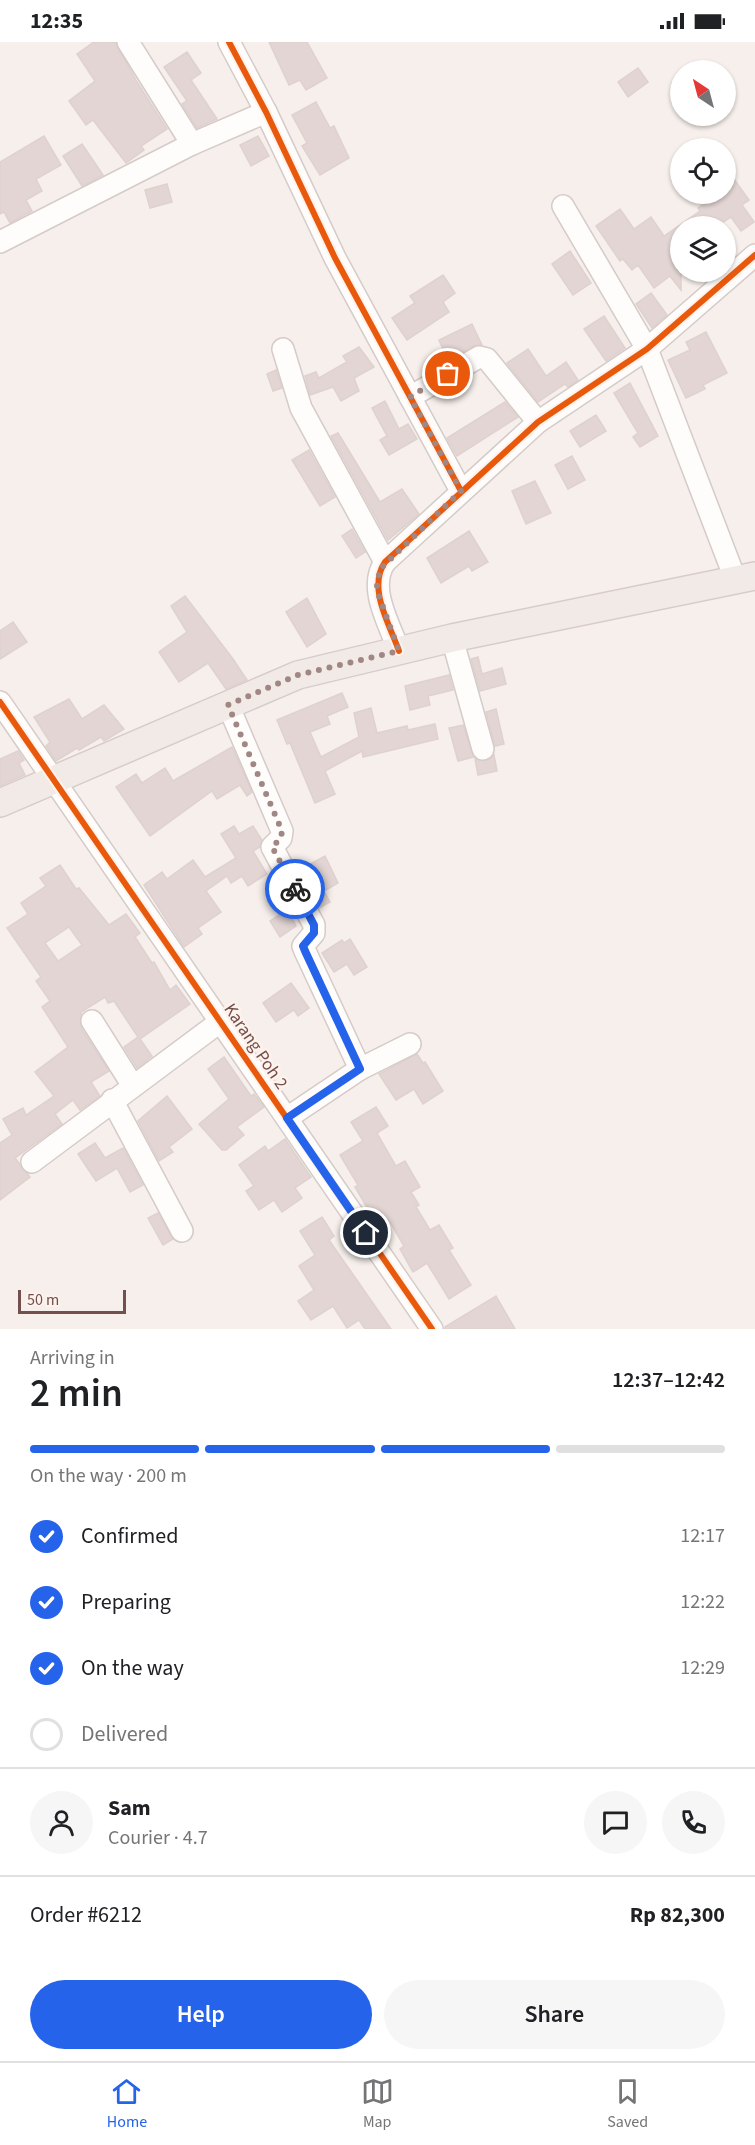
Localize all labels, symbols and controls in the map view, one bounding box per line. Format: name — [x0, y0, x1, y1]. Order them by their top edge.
text: 12:35 — [30, 5, 83, 37]
north arrow — [670, 60, 736, 126]
map controls — [670, 60, 736, 282]
button: locate — [670, 138, 736, 204]
button: layers — [670, 216, 736, 282]
pin — [422, 348, 473, 399]
icon: bag — [431, 357, 464, 390]
courier — [265, 859, 325, 919]
icon: bike — [279, 873, 312, 906]
street label: Karang Poh 2 — [218, 998, 294, 1094]
pin — [340, 1207, 391, 1258]
icon: home — [349, 1216, 382, 1249]
scale bar — [18, 1287, 126, 1314]
text: 50 m — [27, 1289, 59, 1311]
text: Arriving in — [30, 1344, 115, 1372]
text: 12:37–12:42 — [612, 1364, 725, 1396]
text: 2 min — [30, 1366, 123, 1422]
text: On the way · 200 m — [30, 1462, 187, 1490]
icon: check — [30, 1520, 63, 1553]
text: Confirmed — [81, 1520, 178, 1552]
text: 12:17 — [680, 1522, 725, 1550]
icon: check — [30, 1586, 63, 1619]
text: Preparing — [81, 1586, 171, 1618]
text: 12:22 — [680, 1588, 725, 1616]
icon: check — [30, 1652, 63, 1685]
text: On the way — [81, 1652, 184, 1684]
text: 12:29 — [680, 1654, 725, 1682]
text: Delivered — [81, 1718, 168, 1750]
button: person — [30, 1791, 93, 1854]
button: chat — [584, 1791, 647, 1854]
button: phone — [662, 1791, 725, 1854]
text: Sam — [108, 1792, 151, 1824]
text: Courier · 4.7 — [108, 1824, 208, 1852]
text: Order #6212 — [30, 1899, 142, 1931]
text: Rp 82,300 — [630, 1899, 725, 1931]
button: Help — [30, 1980, 372, 2049]
button: Share — [384, 1980, 725, 2049]
tab: Home — [107, 2075, 147, 2133]
tab: Map — [361, 2075, 394, 2133]
tab: Saved — [607, 2075, 648, 2133]

